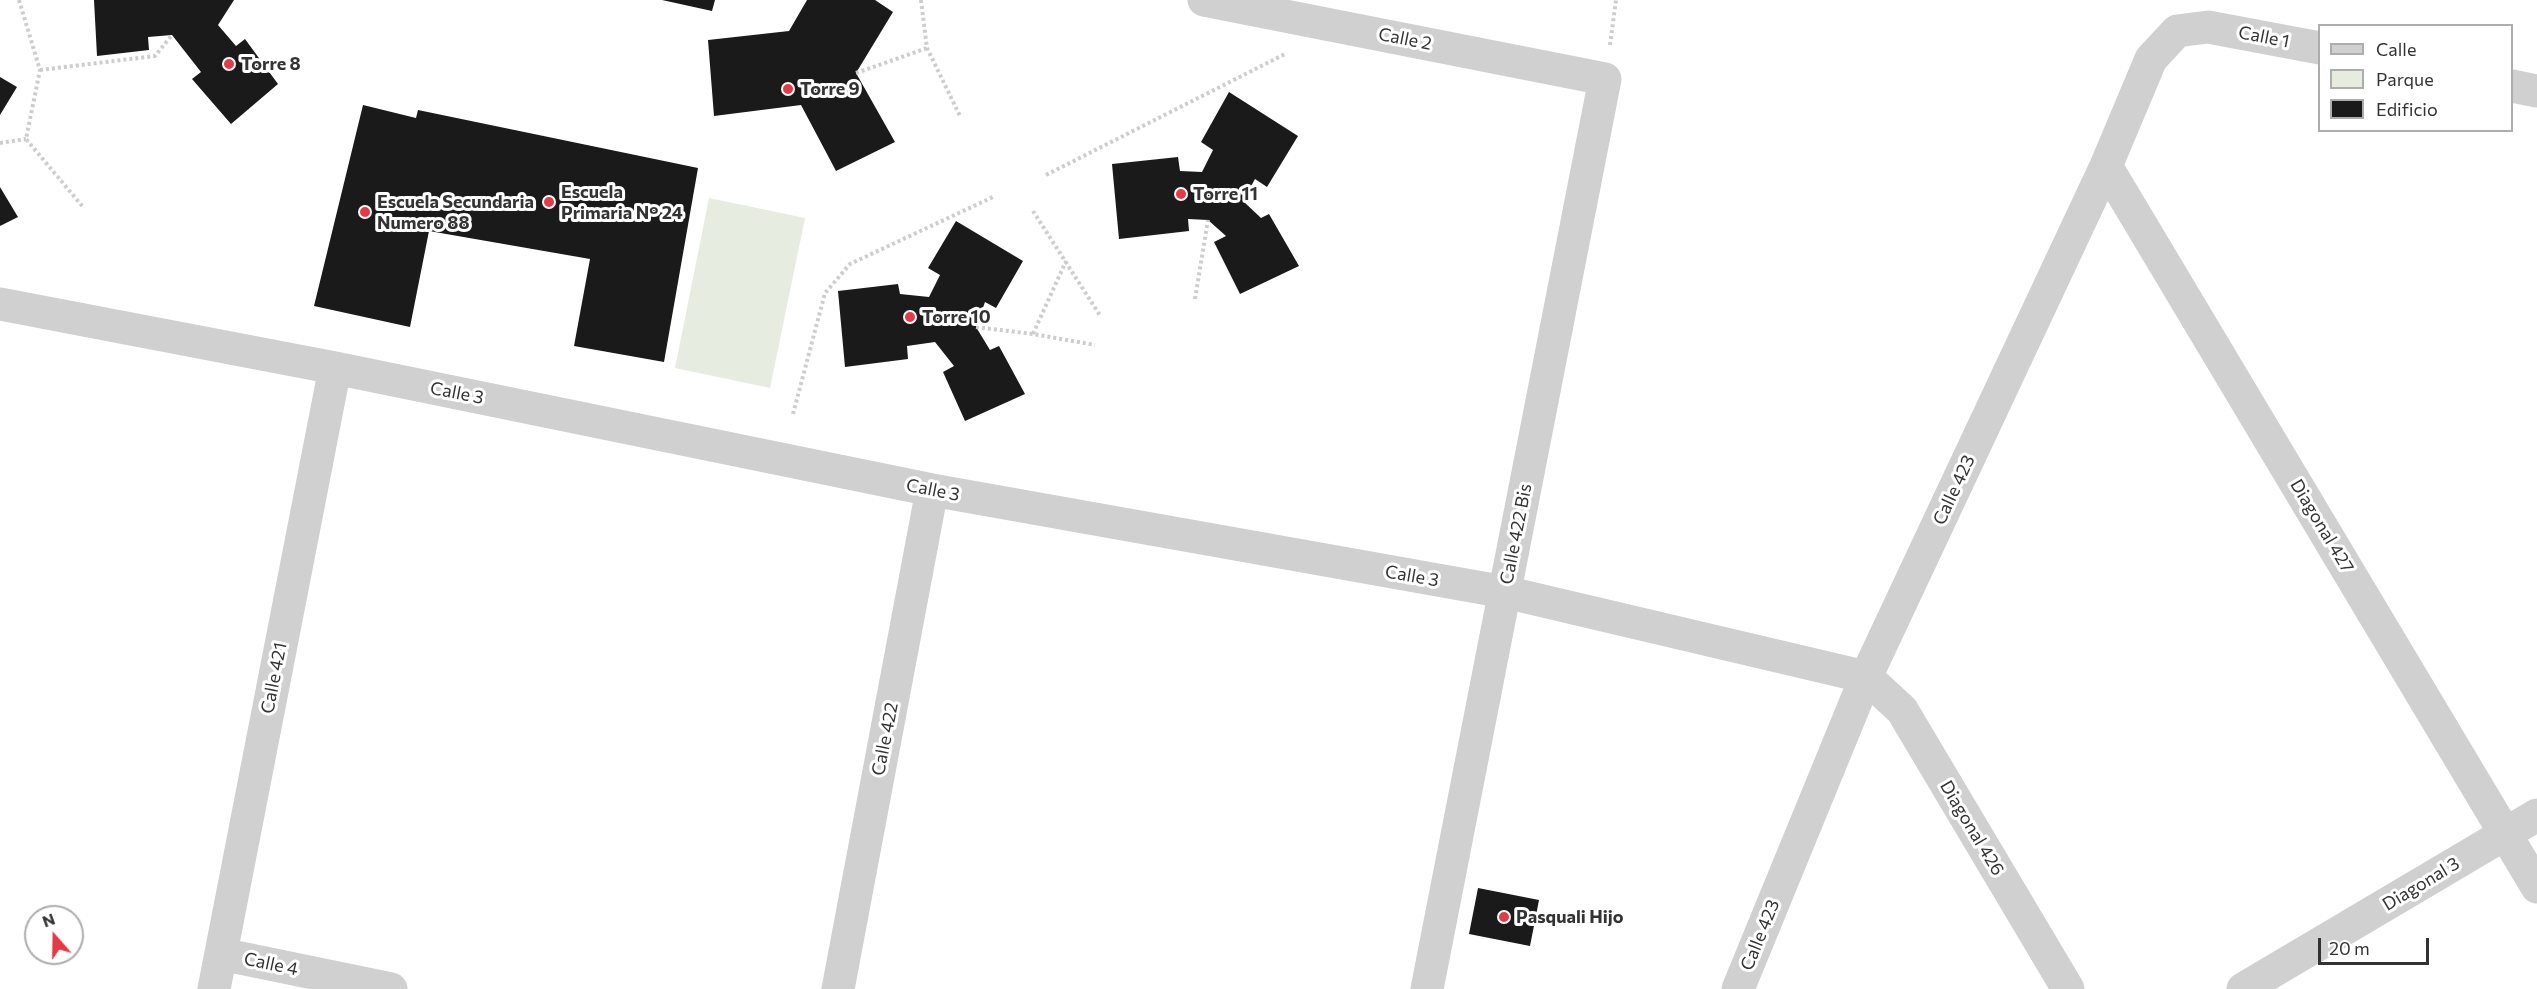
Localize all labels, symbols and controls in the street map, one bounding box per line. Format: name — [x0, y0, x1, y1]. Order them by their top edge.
street label: Calle 1 — [2237, 21, 2291, 53]
street label: Calle 2 — [1377, 23, 1433, 55]
legend — [2318, 24, 2513, 132]
text: Calle — [2376, 38, 2416, 60]
place label: Torre 8 — [241, 53, 301, 75]
marker: Torre 8 — [222, 57, 236, 71]
text: Parque — [2376, 68, 2434, 90]
place label: Torre 9 — [800, 78, 860, 100]
marker: Torre 9 — [781, 82, 795, 96]
text: Edificio — [2376, 98, 2438, 120]
place label: Escuela Primaria N° 24 — [561, 181, 683, 224]
place label: Torre 11 — [1193, 183, 1258, 205]
marker: Torre 11 — [1174, 187, 1188, 201]
place label: Escuela Secundaria Numero 88 — [377, 191, 534, 234]
marker: Escuela Primaria N° 24 — [542, 195, 556, 209]
marker: Escuela Secundaria Numero 88 — [358, 205, 372, 219]
place label: Torre 10 — [922, 306, 991, 328]
marker: Torre 10 — [903, 310, 917, 324]
street label: Calle 3 — [428, 377, 486, 409]
street label: Calle 423 — [1928, 452, 1980, 528]
street label: Calle 3 — [904, 474, 962, 506]
street label: Diagonal 427 — [2286, 475, 2358, 577]
street label: Calle 422 Bis — [1496, 482, 1536, 586]
street label: Calle 3 — [1383, 561, 1441, 591]
street label: Calle 421 — [257, 641, 291, 715]
street label: Calle 422 — [867, 700, 903, 778]
street label: Diagonal 426 — [1935, 777, 2009, 879]
street label: Diagonal 3 — [2379, 853, 2463, 915]
street label: Calle 423 — [1736, 896, 1784, 974]
north arrow — [24, 905, 84, 965]
place label: Pasquali Hijo — [1516, 906, 1624, 928]
text: N — [39, 909, 57, 930]
marker: Pasquali Hijo — [1497, 910, 1511, 924]
scale bar — [2321, 926, 2432, 964]
text: 20 m — [2329, 937, 2370, 959]
street label: Calle 4 — [242, 948, 300, 980]

